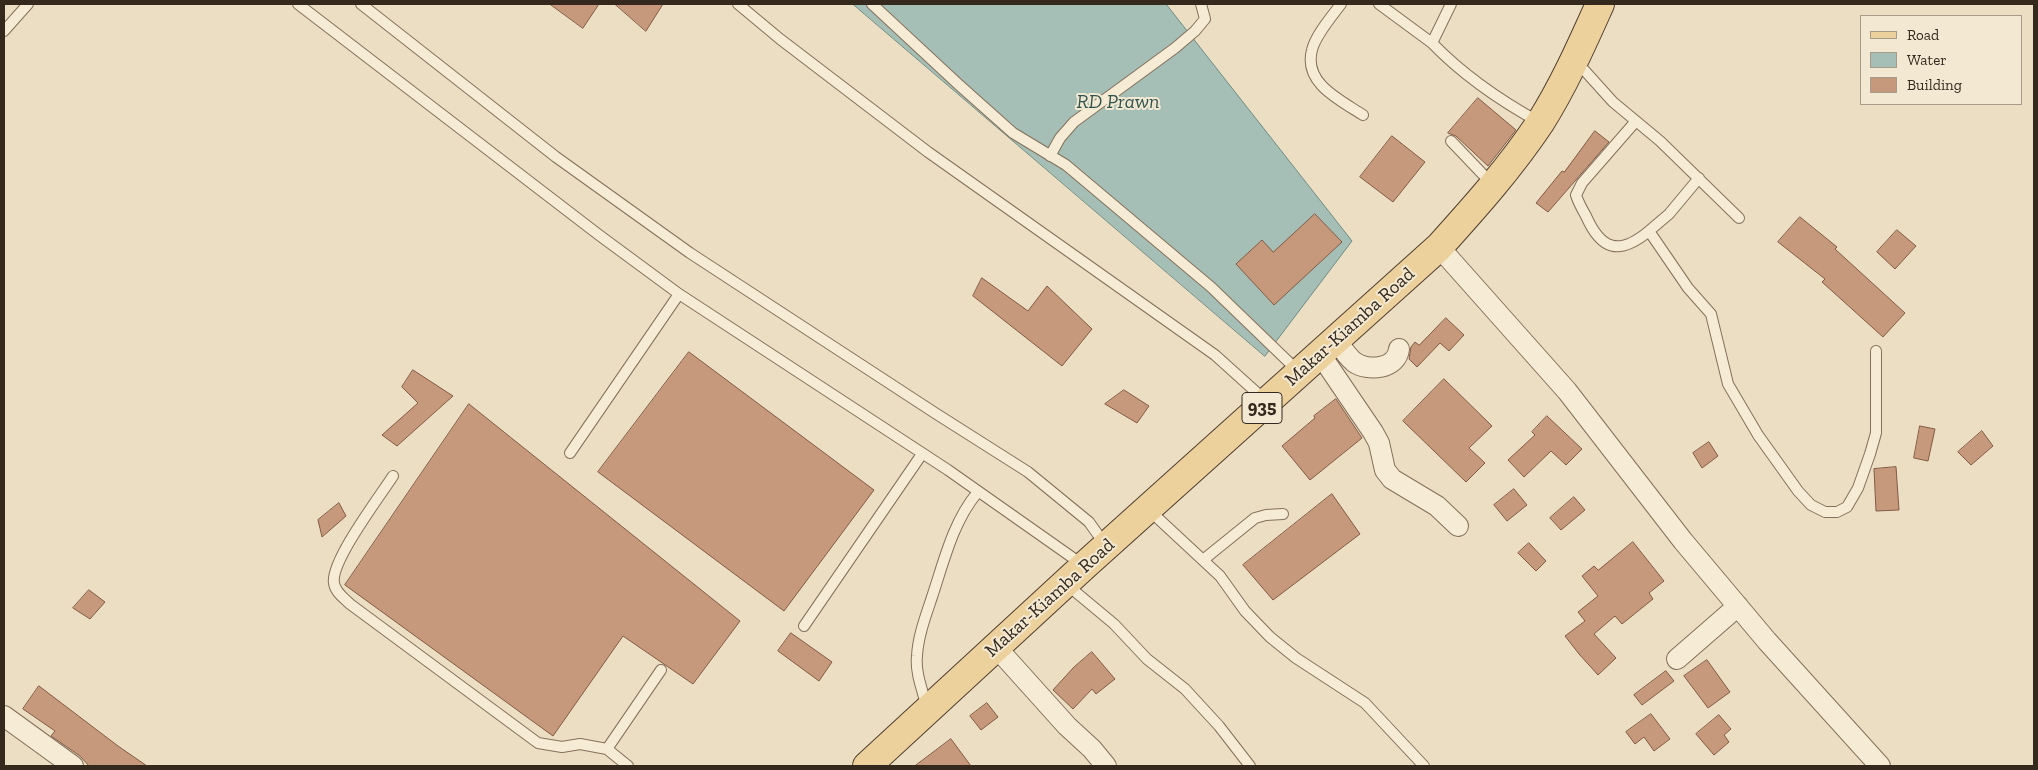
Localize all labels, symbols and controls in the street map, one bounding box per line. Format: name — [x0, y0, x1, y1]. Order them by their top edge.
legend — [1860, 15, 2023, 105]
text: Road — [1907, 26, 1939, 44]
text: Water — [1907, 51, 1947, 69]
text: Building — [1907, 76, 1962, 94]
water label: RD Prawn — [1077, 90, 1159, 114]
street label: Makar-Kiamba Road — [1281, 263, 1419, 391]
road number: 935 — [1242, 392, 1282, 423]
street label: Makar-Kiamba Road — [981, 534, 1119, 662]

